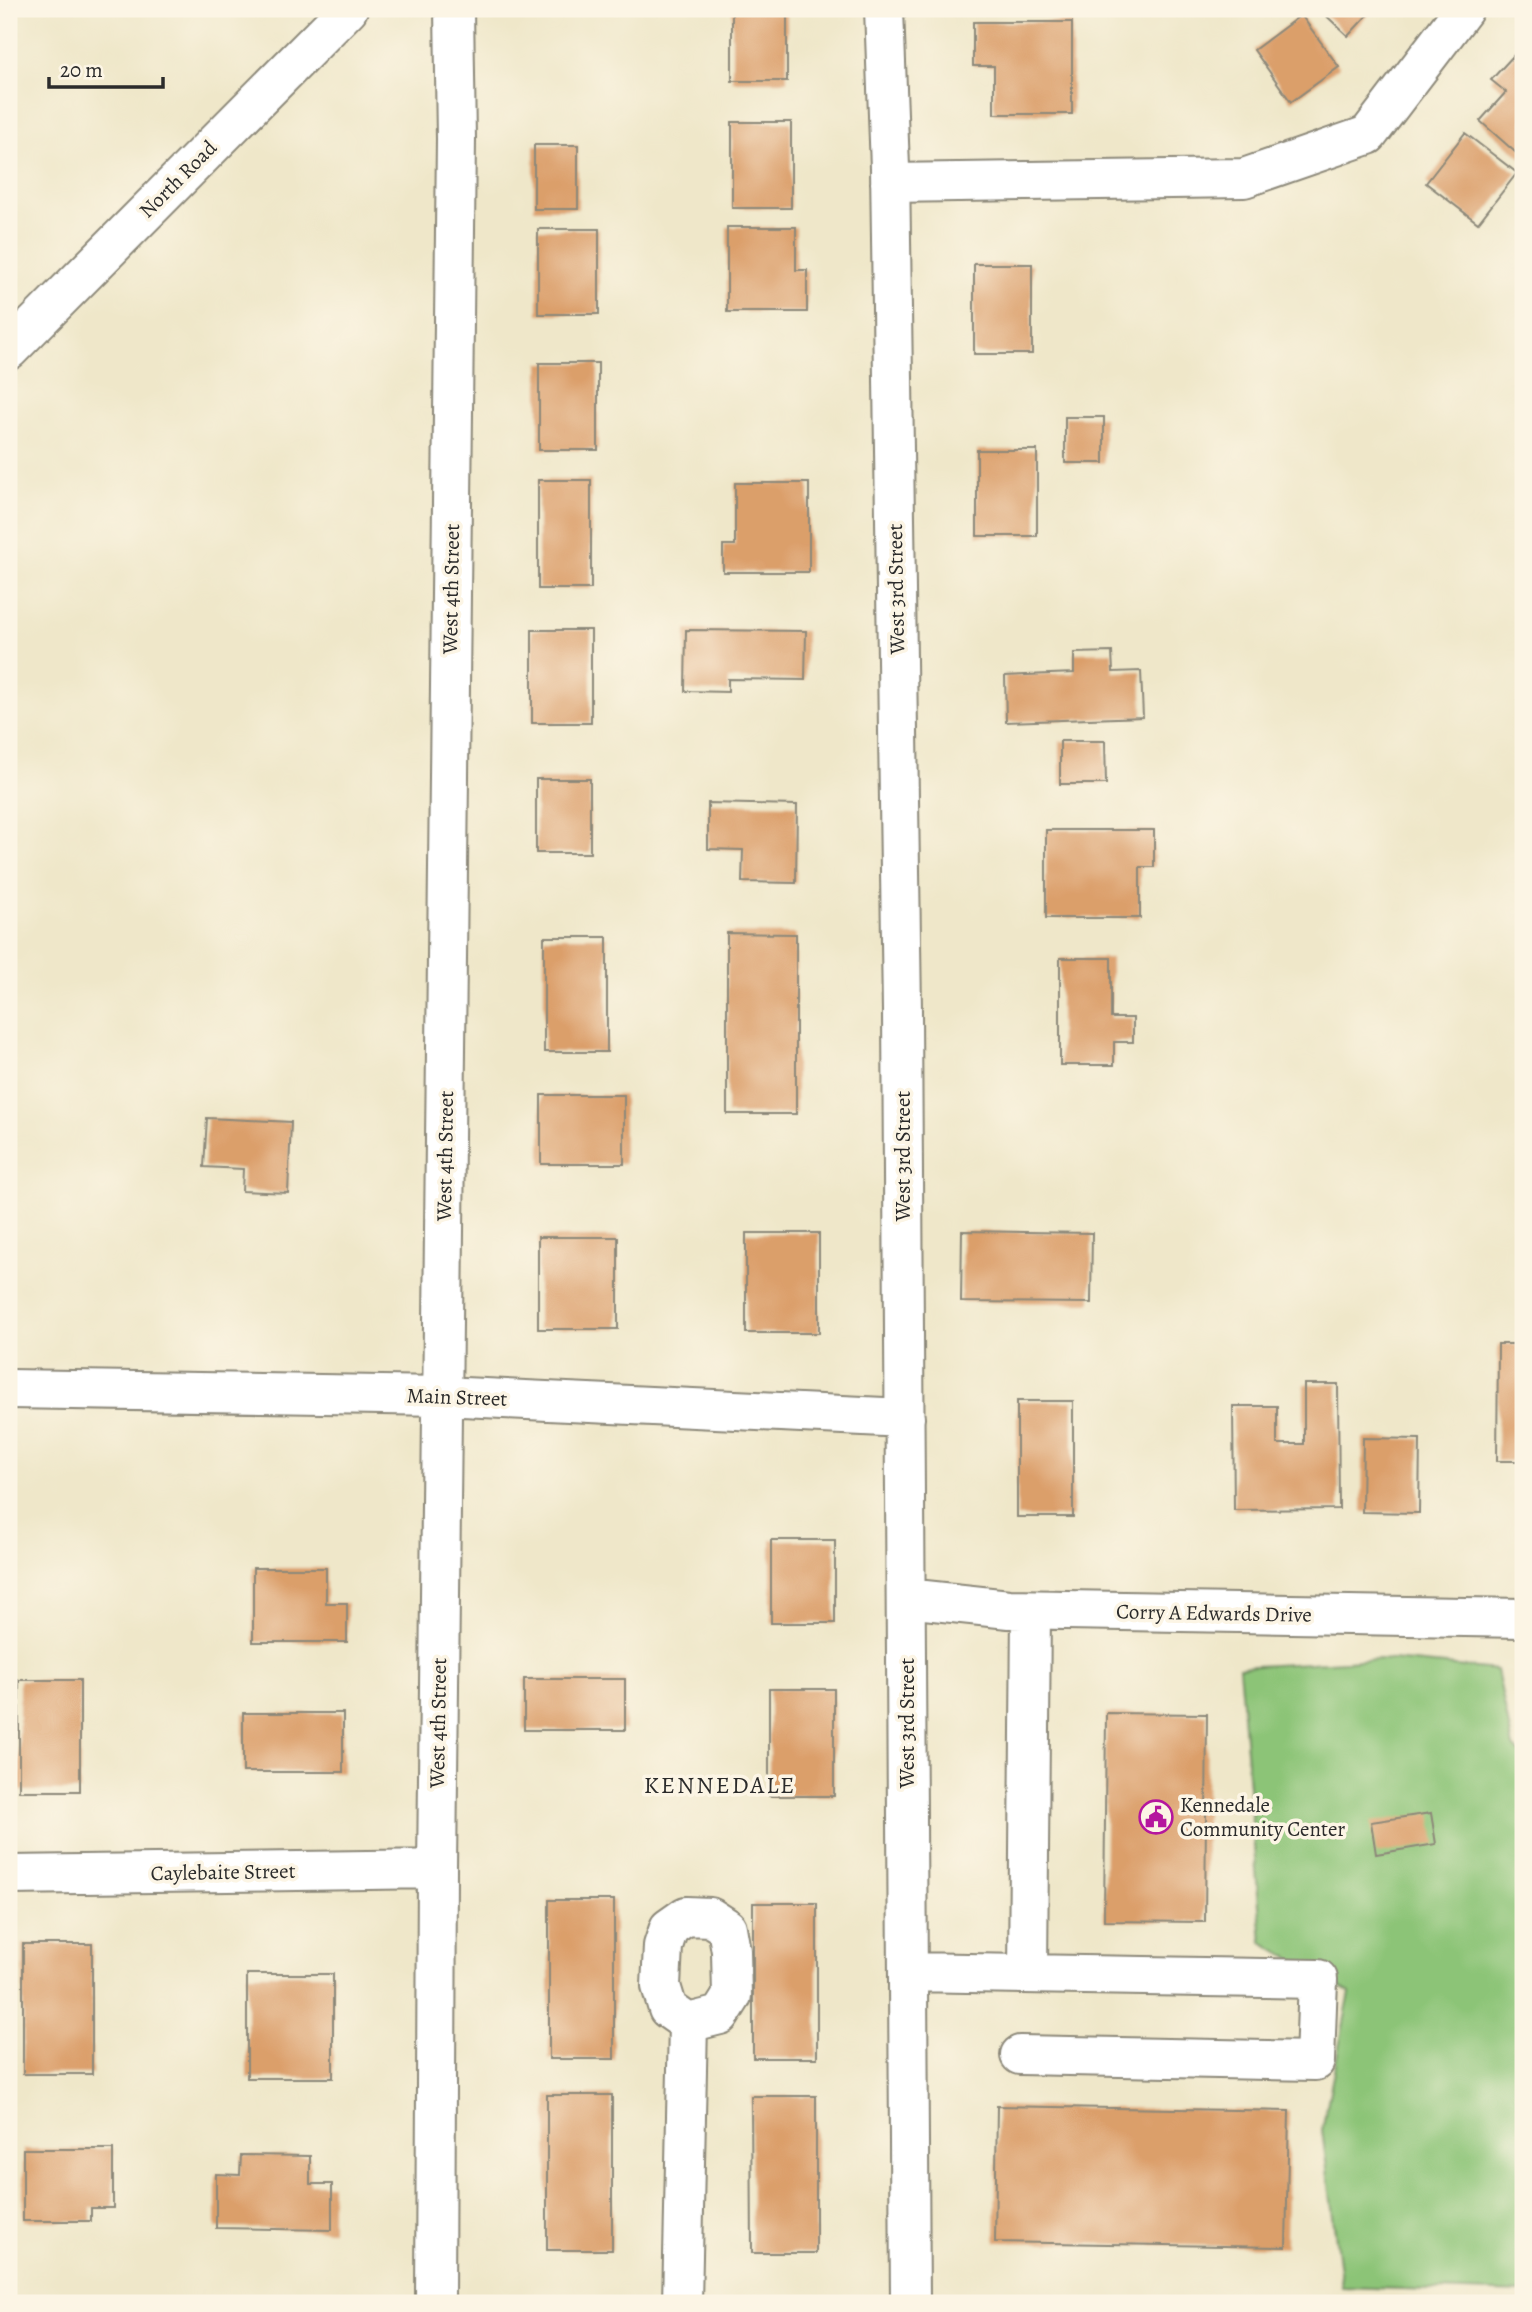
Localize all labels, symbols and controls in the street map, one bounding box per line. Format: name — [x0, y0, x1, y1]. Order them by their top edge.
scale bar — [49, 46, 163, 90]
text: 20 m — [60, 56, 103, 84]
street label: North Road — [133, 134, 223, 224]
street label: West 3rd Street — [881, 523, 911, 656]
street label: West 4th Street — [436, 524, 466, 655]
street label: West 4th Street — [430, 1091, 460, 1222]
street label: West 3rd Street — [889, 1091, 917, 1222]
street label: Main Street — [406, 1381, 508, 1413]
street label: Corry A Edwards Drive — [1116, 1597, 1312, 1629]
street label: West 4th Street — [423, 1658, 453, 1789]
street label: West 3rd Street — [893, 1658, 921, 1789]
district label: KENNEDALE — [644, 1769, 796, 1801]
place label: Kennedale Community Center — [1180, 1791, 1345, 1843]
public building icon: Kennedale Community Center — [1137, 1798, 1175, 1836]
street label: Caylebaite Street — [150, 1857, 296, 1887]

